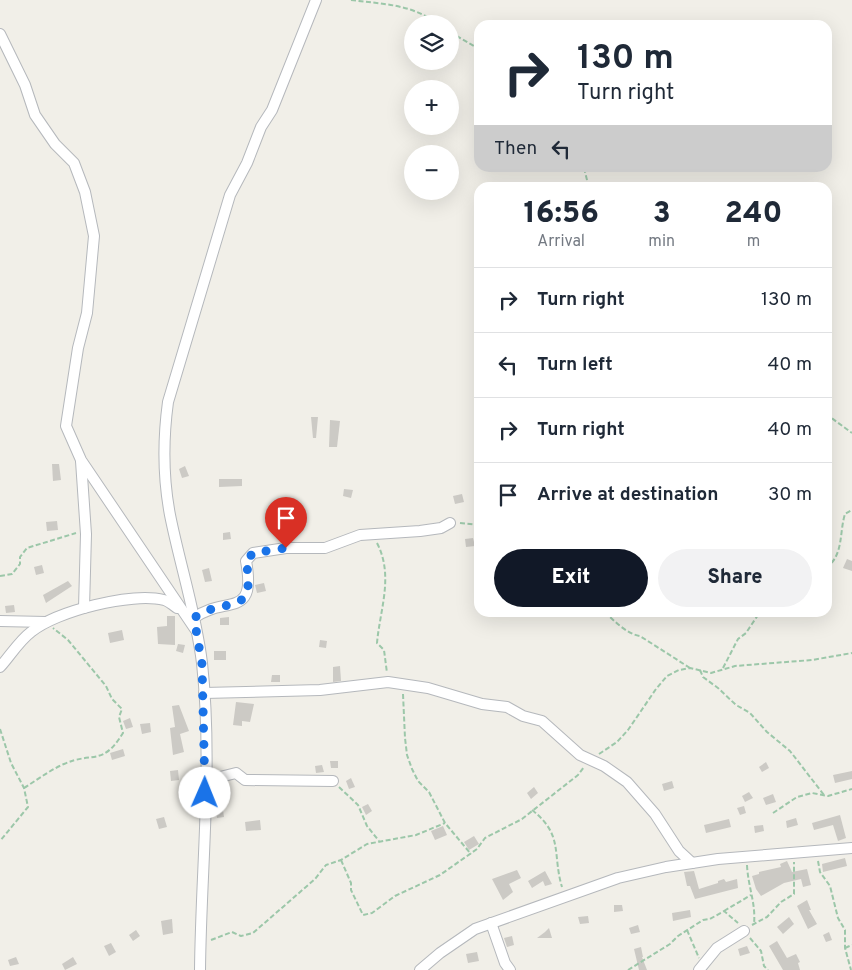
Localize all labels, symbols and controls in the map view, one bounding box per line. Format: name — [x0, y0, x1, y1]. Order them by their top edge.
map controls — [404, 15, 459, 200]
button: layers — [404, 15, 459, 70]
text: 130 m — [577, 37, 674, 81]
icon: right — [494, 40, 559, 105]
button: + — [404, 80, 459, 135]
text: Turn right — [577, 80, 674, 107]
icon: left — [547, 135, 575, 163]
text: Then — [494, 137, 537, 161]
button: − — [404, 145, 459, 200]
text: 16:56 — [524, 196, 599, 233]
text: 3 — [653, 196, 671, 233]
text: 240 — [725, 196, 782, 233]
text: Arrival — [537, 232, 585, 252]
text: min — [648, 232, 675, 252]
text: m — [747, 232, 760, 252]
icon: right — [494, 286, 522, 314]
text: Turn right — [537, 288, 625, 312]
text: 130 m — [761, 288, 812, 312]
icon: left — [494, 351, 522, 379]
text: Turn left — [537, 353, 613, 377]
text: 40 m — [767, 353, 812, 377]
icon: right — [494, 416, 522, 444]
text: Turn right — [537, 418, 625, 442]
text: 40 m — [767, 418, 812, 442]
icon: arrive — [494, 481, 522, 509]
text: Arrive at destination — [537, 483, 718, 507]
text: 30 m — [768, 483, 812, 507]
pin — [265, 497, 307, 548]
icon: arrive — [272, 504, 300, 532]
button: Exit — [494, 549, 648, 607]
button: Share — [658, 549, 812, 607]
position arrow — [178, 766, 230, 818]

